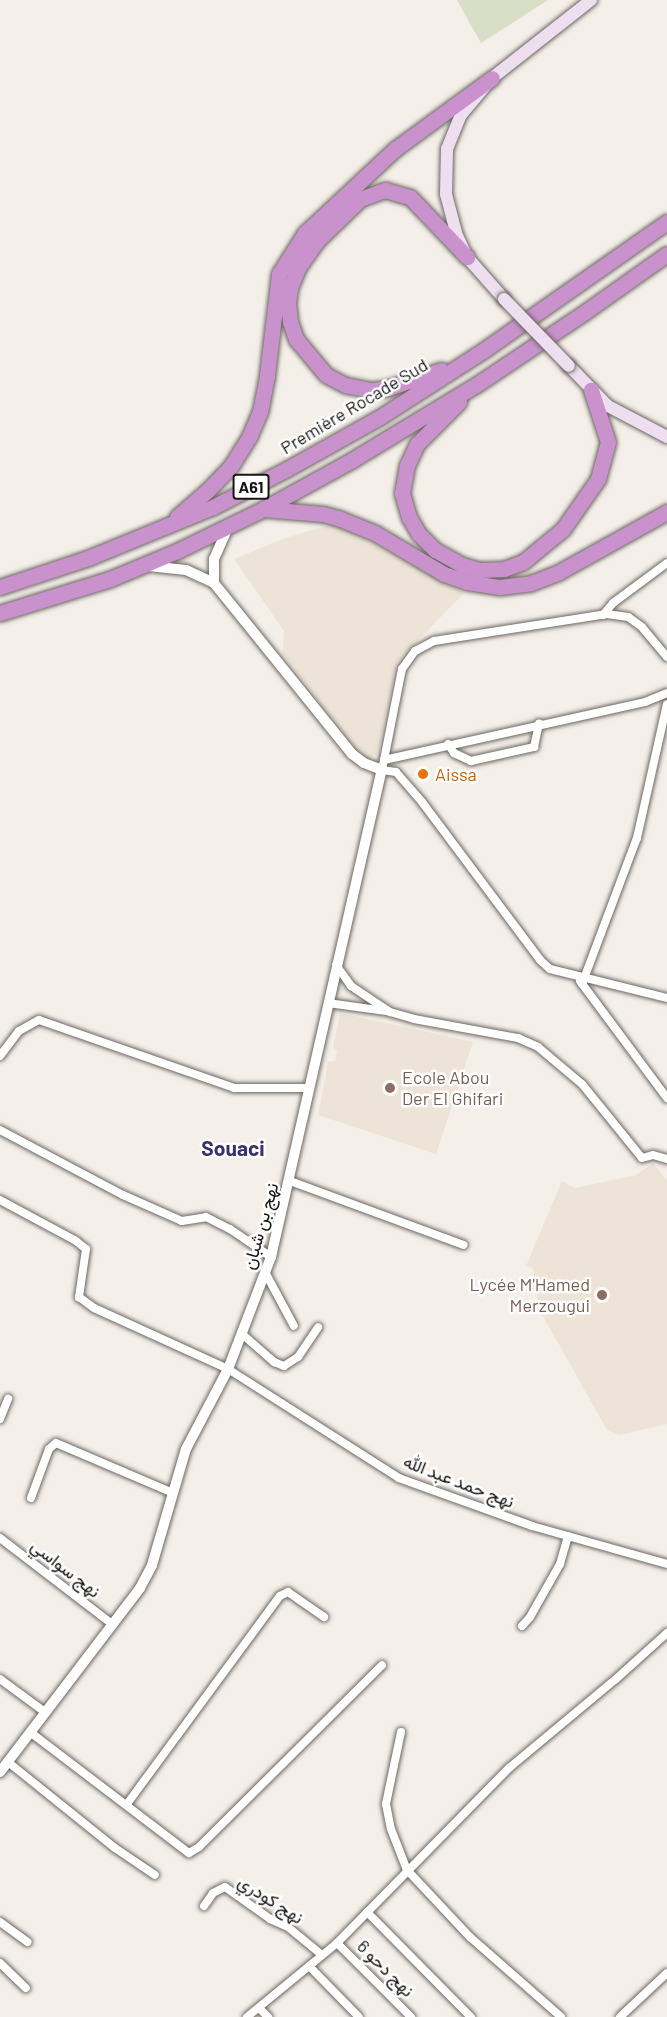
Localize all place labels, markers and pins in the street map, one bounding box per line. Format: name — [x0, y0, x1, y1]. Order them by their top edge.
place label: Aissa — [435, 763, 477, 785]
marker: Aissa — [416, 767, 430, 781]
place label: Ecole Abou Der El Ghifari — [402, 1067, 503, 1110]
marker: Ecole Abou Der El Ghifari — [383, 1081, 397, 1095]
place label: Lycée M'Hamed Merzougui — [470, 1274, 590, 1316]
marker: Lycée M'Hamed Merzougui — [595, 1288, 609, 1302]

